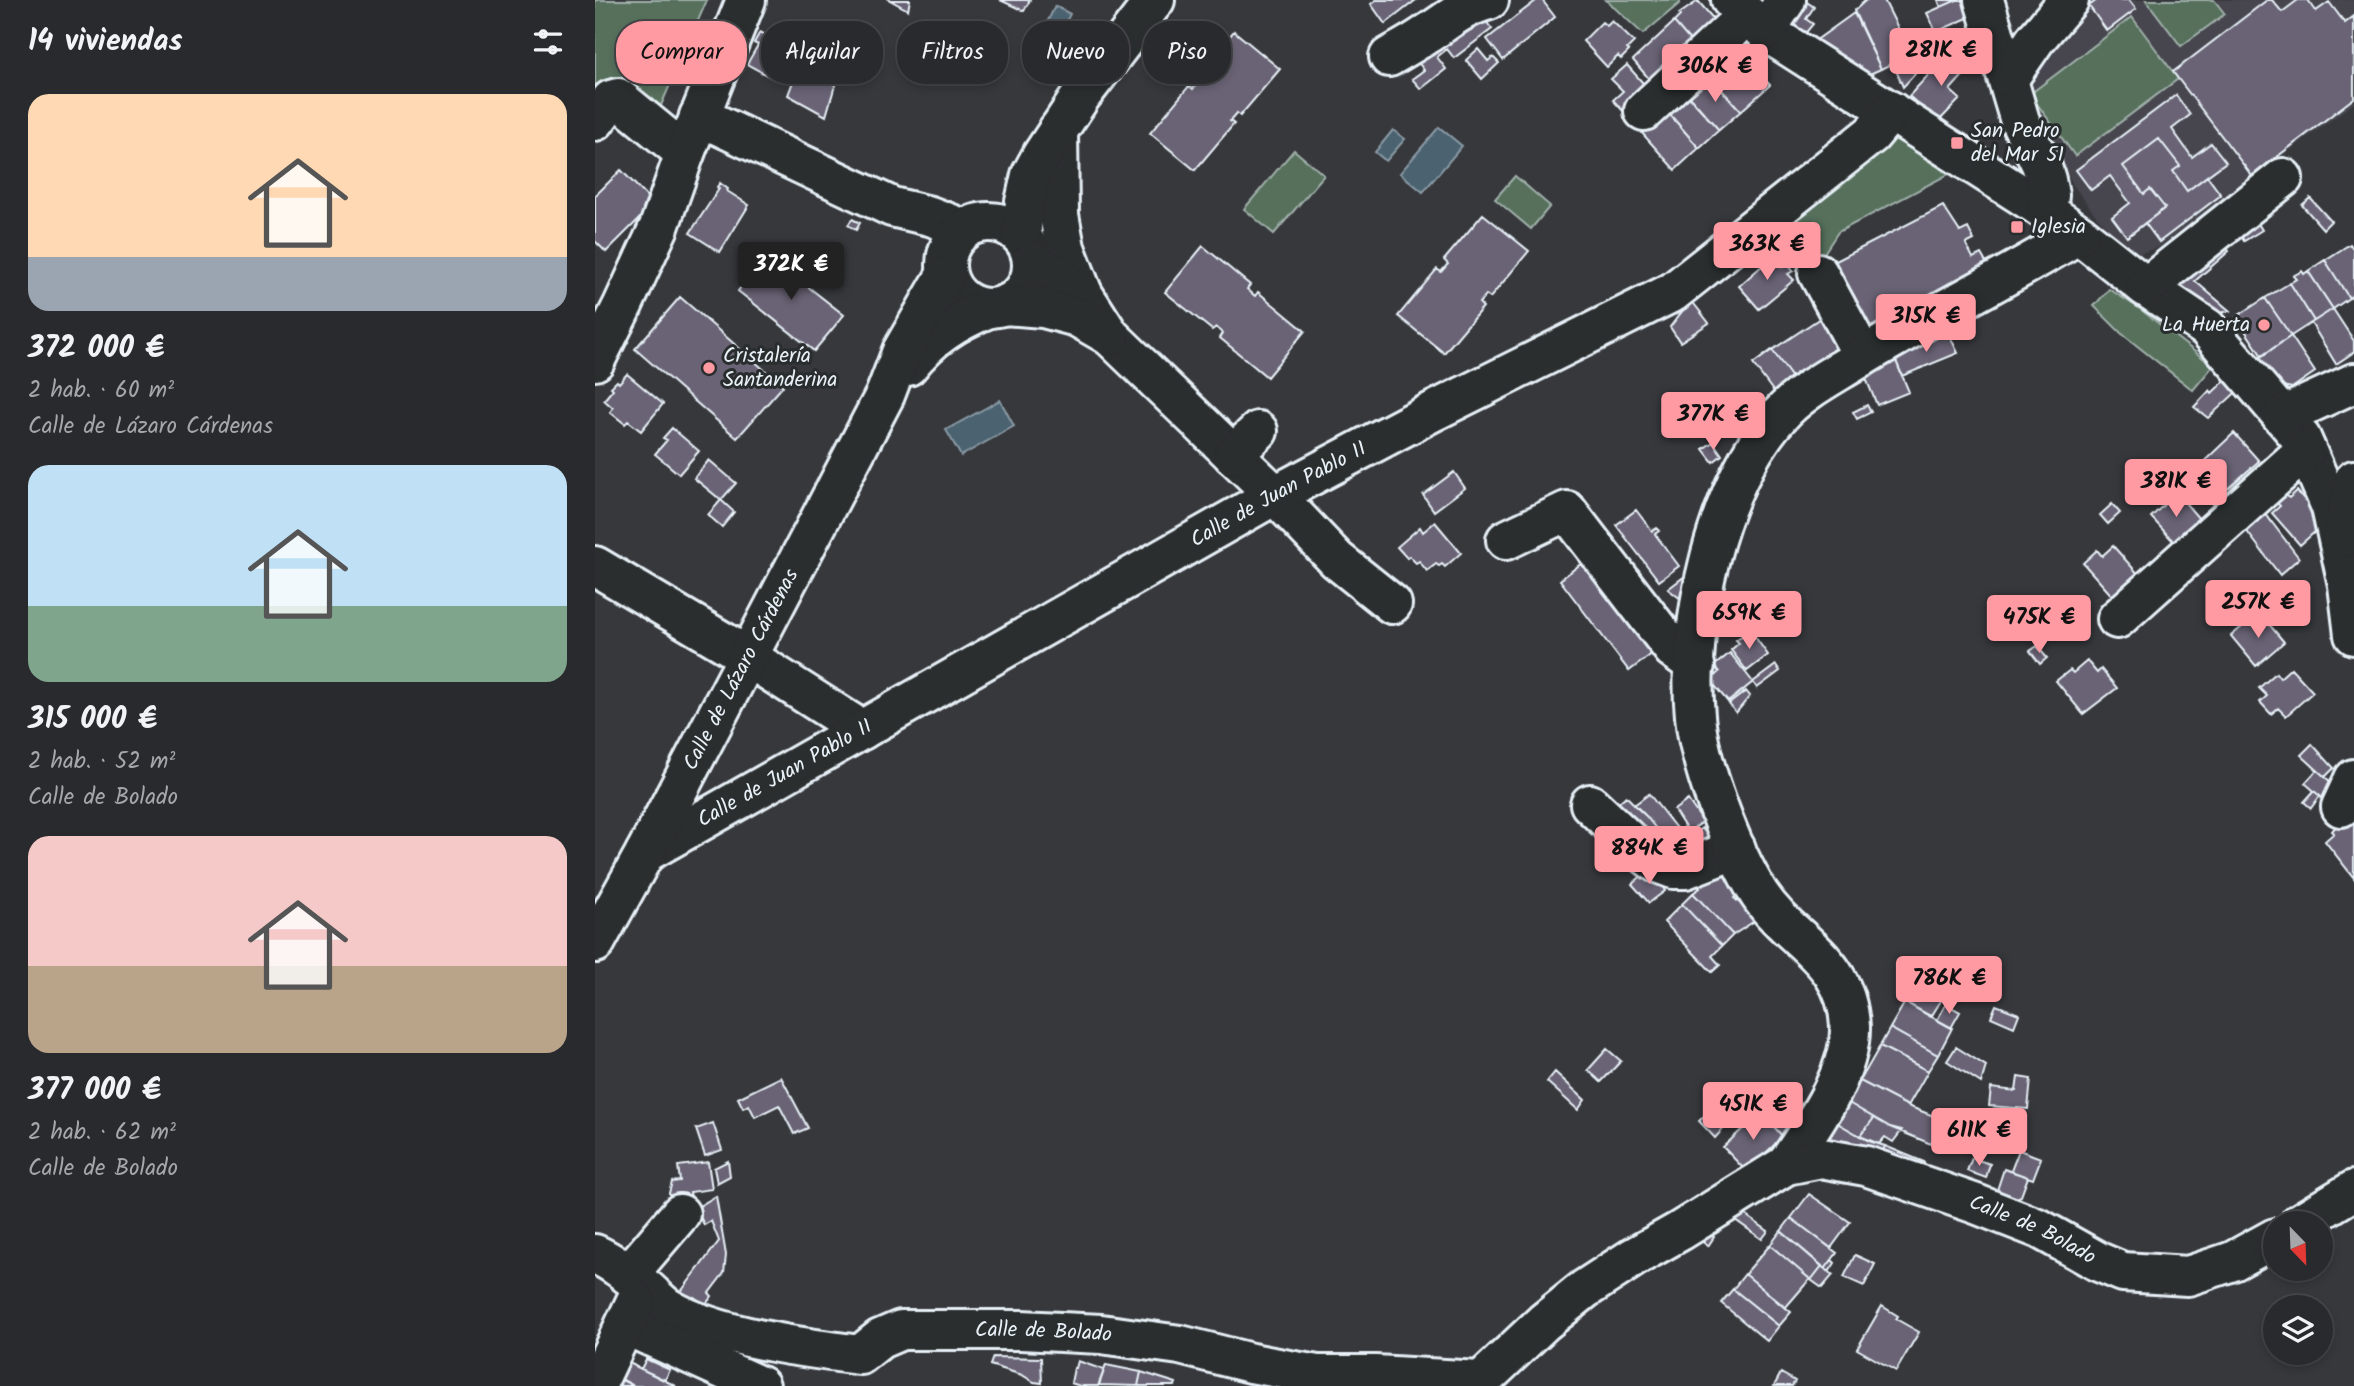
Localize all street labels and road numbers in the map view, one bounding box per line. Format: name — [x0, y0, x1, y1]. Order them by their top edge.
street label: Calle de Juan Pablo II — [1184, 433, 1373, 556]
street label: Calle de Lázaro Cárdenas — [675, 563, 808, 776]
street label: Calle de Juan Pablo II — [691, 710, 879, 836]
street label: Calle de Bolado — [1964, 1186, 2102, 1274]
street label: Calle de Bolado — [975, 1313, 1114, 1352]

